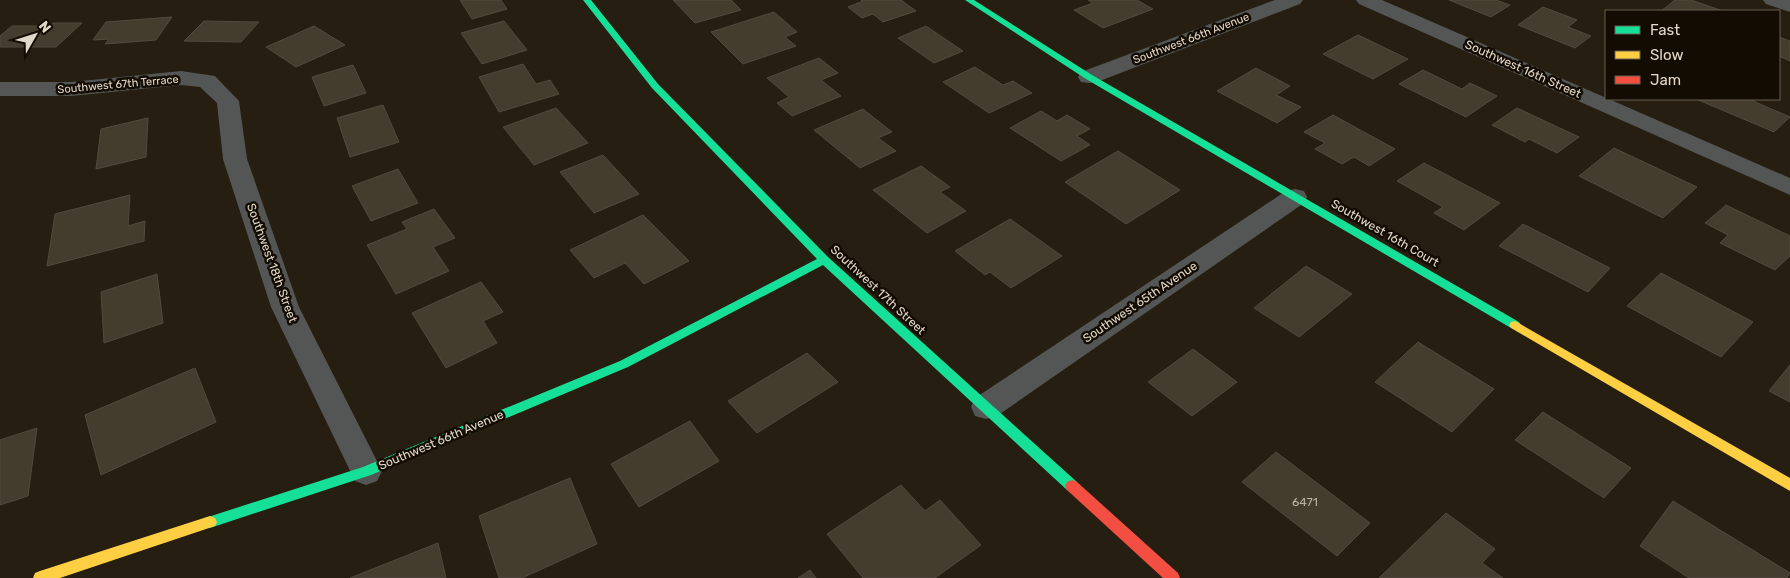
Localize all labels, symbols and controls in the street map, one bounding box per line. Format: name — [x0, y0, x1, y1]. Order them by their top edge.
north arrow — [10, 10, 60, 60]
street label: Southwest 66th Avenue — [1131, 10, 1251, 67]
legend — [1605, 10, 1780, 100]
text: N — [35, 18, 54, 36]
text: Fast — [1650, 21, 1680, 39]
street label: Southwest 16th Street — [1463, 37, 1583, 101]
text: Slow — [1650, 46, 1683, 64]
text: Jam — [1650, 71, 1681, 89]
street label: Southwest 67th Terrace — [57, 73, 179, 96]
street label: Southwest 16th Court — [1329, 196, 1442, 270]
street label: Southwest 18th Street — [244, 201, 300, 325]
street label: Southwest 17th Street — [828, 242, 928, 338]
street label: Southwest 65th Avenue — [1080, 258, 1200, 345]
street label: Southwest 66th Avenue — [376, 407, 506, 473]
house number: 6471 — [1292, 495, 1318, 509]

